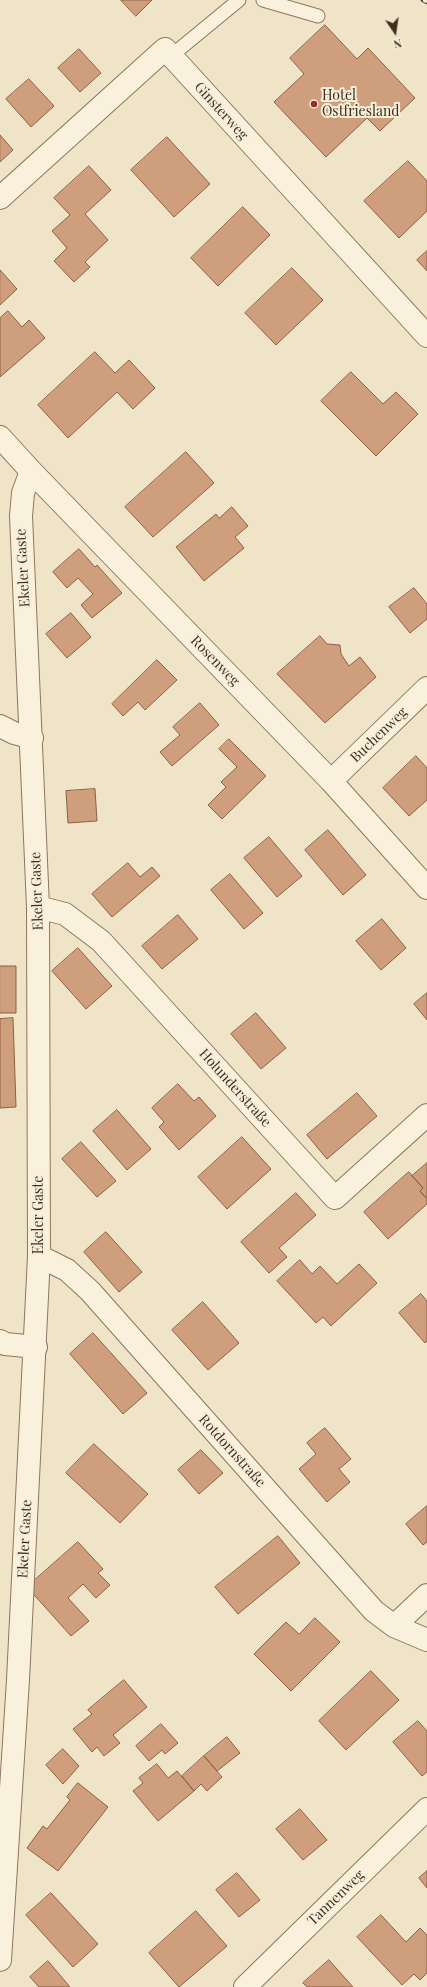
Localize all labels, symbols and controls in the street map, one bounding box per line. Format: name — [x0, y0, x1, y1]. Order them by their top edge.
north arrow — [375, 12, 415, 52]
text: N — [392, 36, 403, 52]
street label: Ginsterweg — [191, 79, 251, 143]
place label: Hotel Ostfriesland — [322, 88, 399, 120]
marker: Hotel Ostfriesland — [309, 99, 319, 109]
street label: Ekeler Gaste — [13, 528, 33, 608]
street label: Rosenweg — [187, 632, 243, 690]
street label: Buchenweg — [347, 704, 411, 766]
street label: Ekeler Gaste — [27, 851, 47, 931]
street label: Holunderstraße — [195, 1045, 275, 1131]
street label: Ekeler Gaste — [31, 1176, 47, 1254]
street label: Rotdornstraße — [195, 1411, 269, 1491]
street label: Ekeler Gaste — [15, 1499, 35, 1579]
street label: Tannenweg — [304, 1867, 368, 1929]

